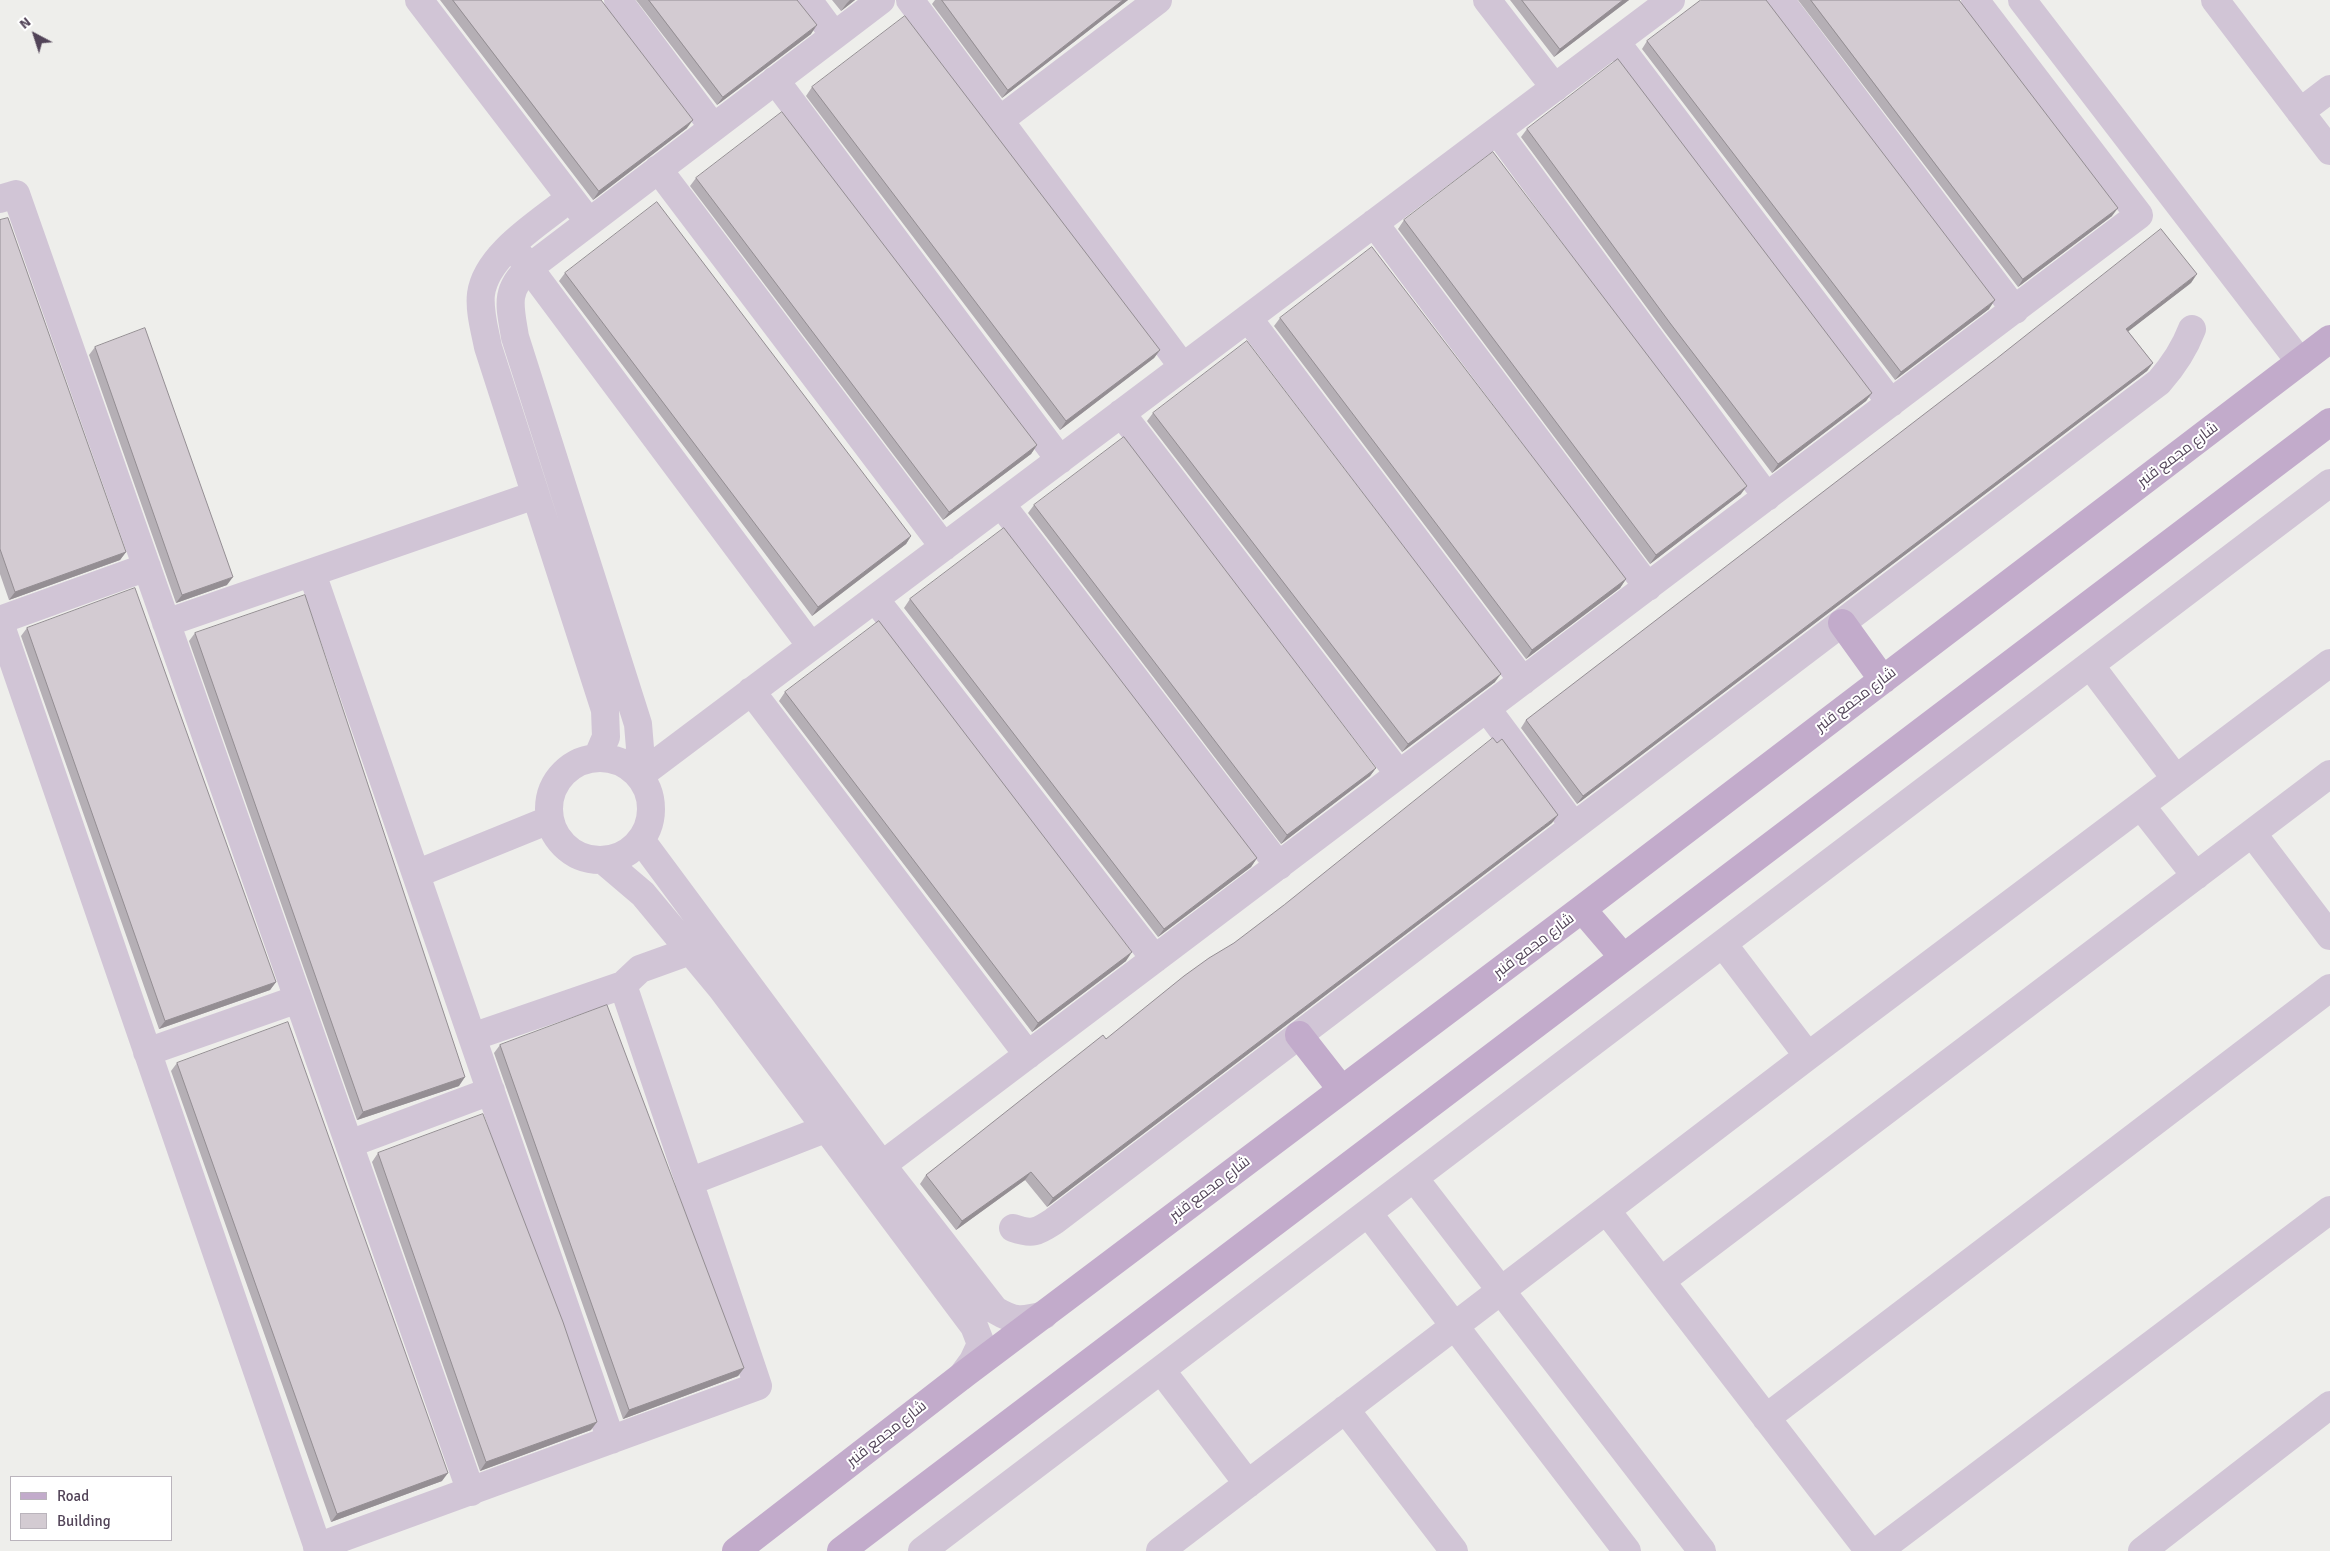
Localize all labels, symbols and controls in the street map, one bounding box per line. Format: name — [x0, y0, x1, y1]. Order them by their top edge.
north arrow — [10, 10, 60, 60]
text: N — [16, 13, 34, 33]
street label: شارع مجمع قنبر — [2134, 419, 2222, 491]
street label: شارع مجمع قنبر — [1812, 664, 1900, 736]
street label: شارع مجمع قنبر — [1490, 910, 1578, 982]
street label: شارع مجمع قنبر — [1166, 1153, 1254, 1225]
street label: شارع مجمع قنبر — [843, 1397, 931, 1471]
legend — [10, 1476, 172, 1541]
text: Road — [57, 1487, 89, 1505]
text: Building — [57, 1512, 111, 1530]

